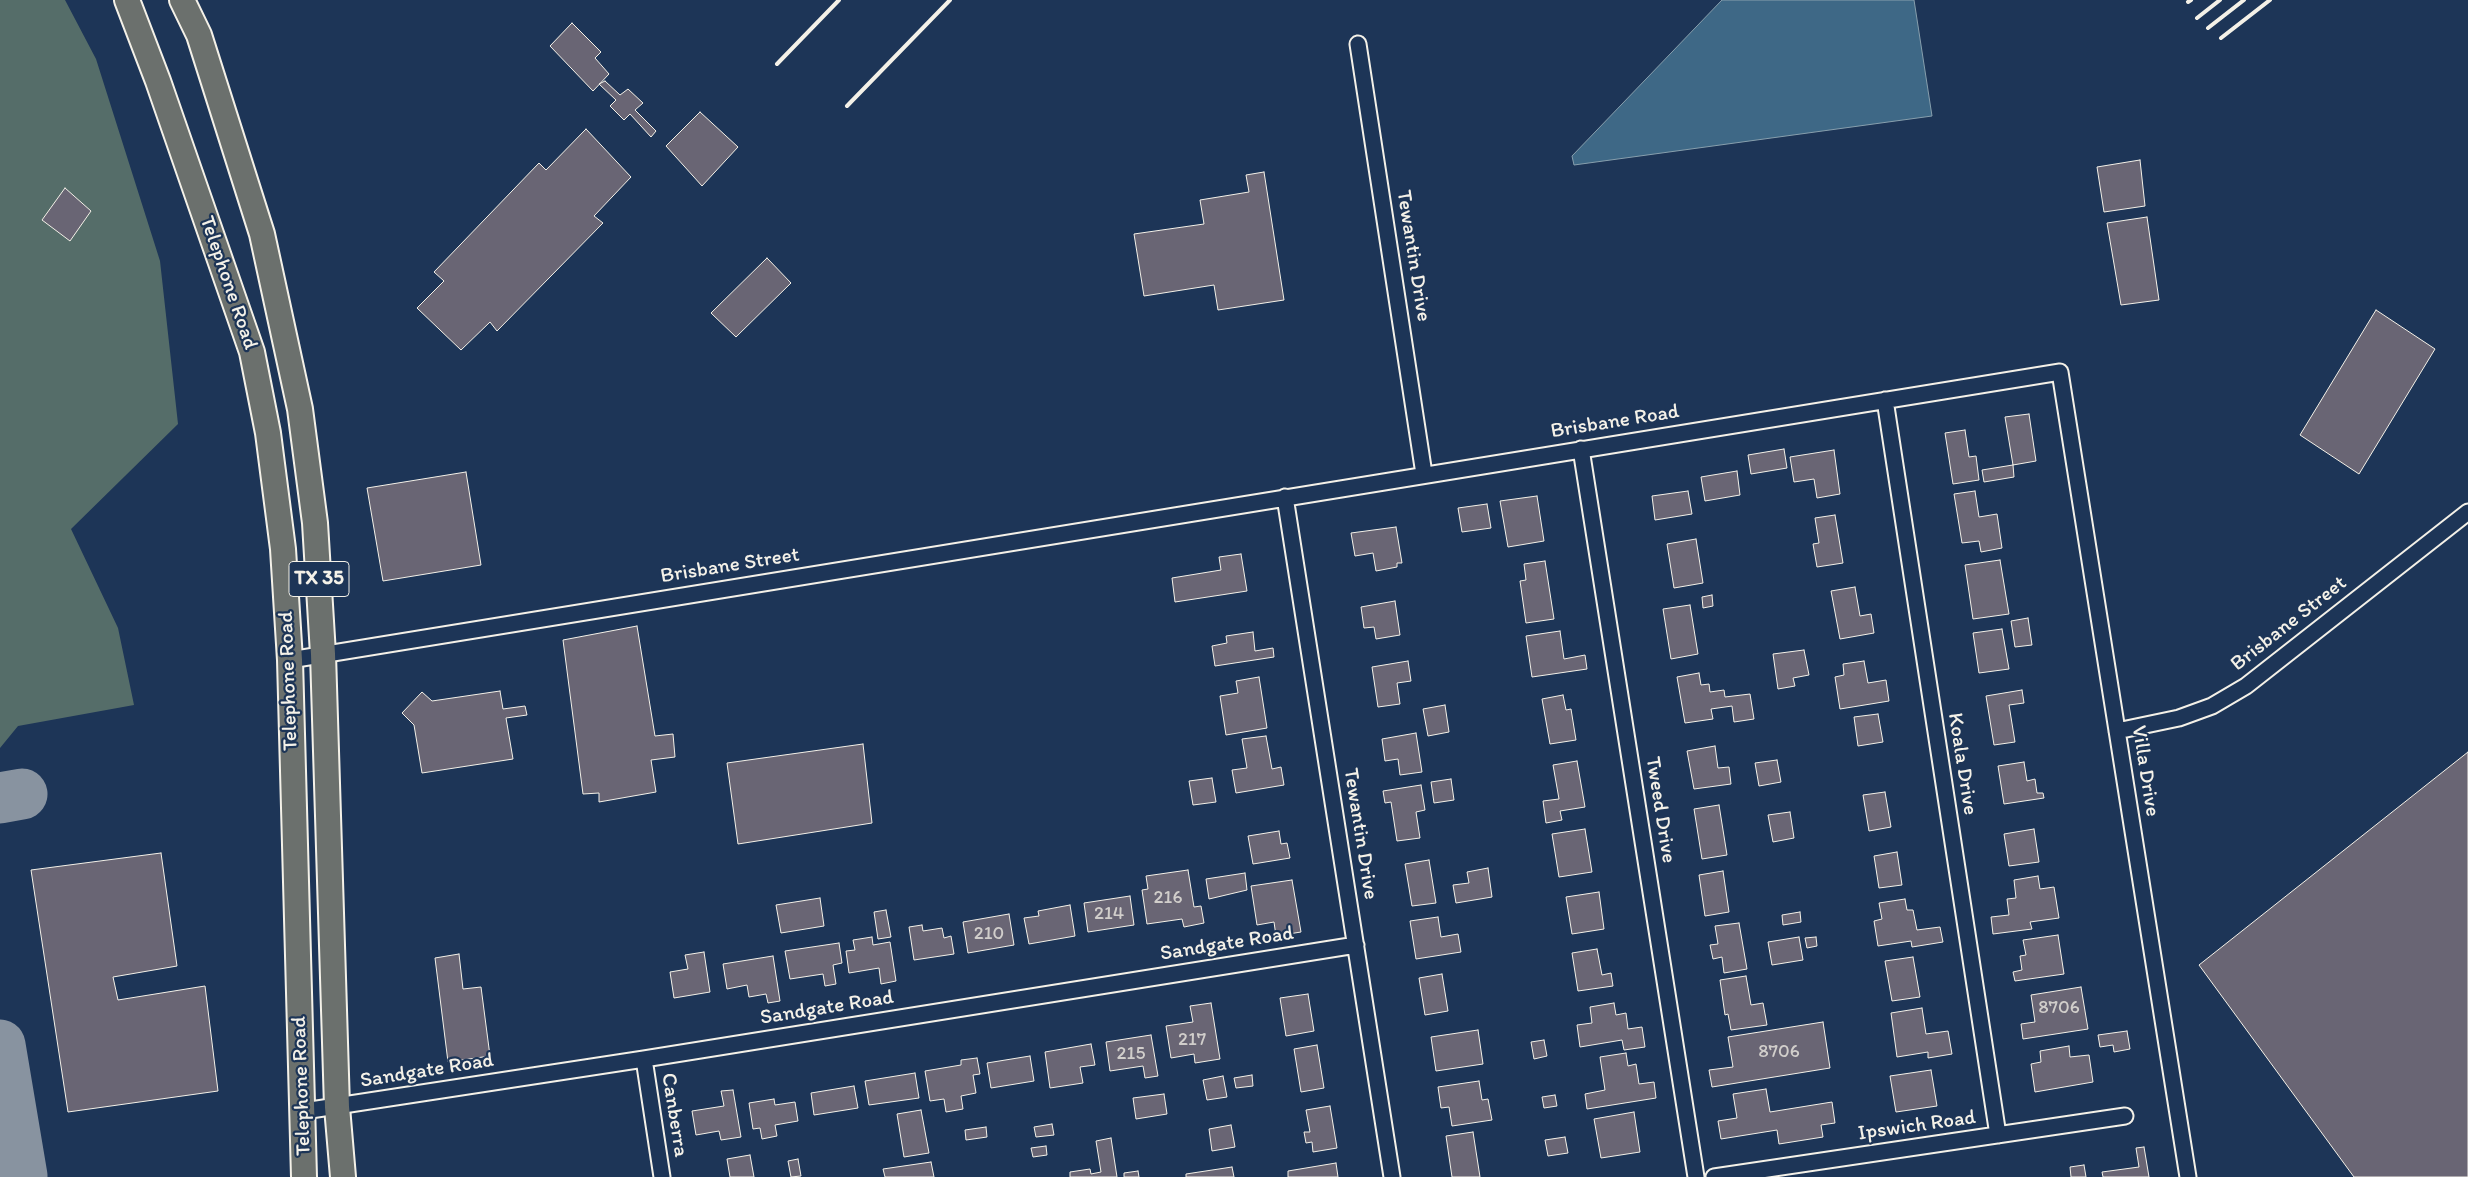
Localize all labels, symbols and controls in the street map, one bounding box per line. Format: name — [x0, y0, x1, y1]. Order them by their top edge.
street label: Tewantin Drive — [1390, 189, 1436, 323]
street label: Telephone Road — [193, 213, 263, 353]
street label: Brisbane Road — [1549, 399, 1681, 445]
street label: Brisbane Street — [659, 543, 801, 589]
road number: TX 35 — [289, 562, 349, 596]
street label: Brisbane Street — [2226, 571, 2352, 677]
street label: Telephone Road — [274, 611, 304, 751]
street label: Koala Drive — [1941, 711, 1983, 817]
street label: Villa Drive — [2125, 724, 2165, 818]
street label: Tweed Drive — [1639, 755, 1681, 865]
street label: Tewantin Drive — [1337, 767, 1383, 901]
house number: 216 — [1154, 887, 1182, 909]
house number: 214 — [1094, 903, 1124, 925]
street label: Sandgate Road — [1158, 921, 1296, 967]
house number: 210 — [974, 923, 1004, 945]
street label: Sandgate Road — [758, 985, 896, 1031]
house number: 8706 — [2038, 997, 2080, 1019]
street label: Telephone Road — [287, 1016, 317, 1156]
house number: 217 — [1178, 1029, 1206, 1051]
house number: 8706 — [1758, 1041, 1800, 1063]
house number: 215 — [1117, 1043, 1145, 1065]
street label: Sandgate Road — [358, 1048, 496, 1094]
street label: Canberra — [655, 1071, 693, 1159]
street label: Ipswich Road — [1857, 1105, 1977, 1147]

